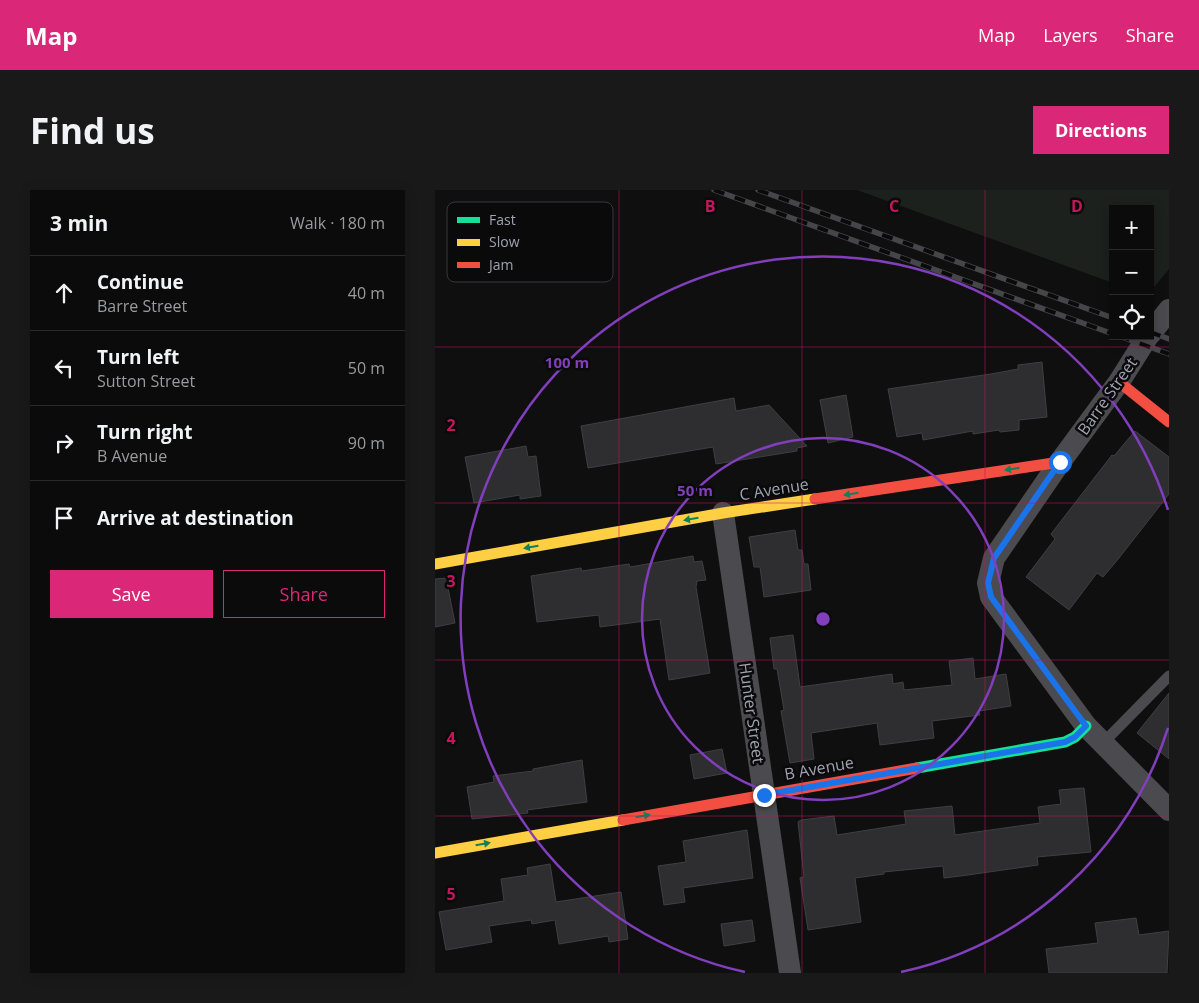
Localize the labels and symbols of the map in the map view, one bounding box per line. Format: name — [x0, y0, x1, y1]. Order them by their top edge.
text: B — [705, 195, 715, 217]
text: C — [889, 195, 899, 217]
text: D — [1071, 195, 1083, 217]
legend — [447, 202, 613, 282]
text: Fast — [489, 210, 516, 229]
text: Slow — [489, 232, 520, 251]
text: Jam — [487, 255, 514, 274]
text: 100 m — [545, 352, 589, 372]
street label: Barre Street — [1072, 353, 1142, 439]
text: 2 — [446, 414, 456, 436]
route start — [1049, 451, 1072, 474]
one-way arrow — [1003, 465, 1019, 473]
street label: C Avenue — [738, 473, 810, 505]
text: 50 m — [677, 480, 713, 500]
one-way arrow — [843, 490, 859, 498]
one-way arrow — [682, 515, 698, 523]
one-way arrow — [522, 544, 538, 552]
text: 3 — [446, 570, 456, 592]
centre of rings — [814, 610, 832, 628]
street label: Hunter Street — [734, 661, 770, 765]
text: 4 — [446, 727, 456, 749]
street label: B Avenue — [783, 751, 855, 785]
route end — [753, 784, 776, 807]
one-way arrow — [635, 812, 651, 820]
one-way arrow — [475, 840, 491, 848]
text: 5 — [446, 883, 456, 905]

